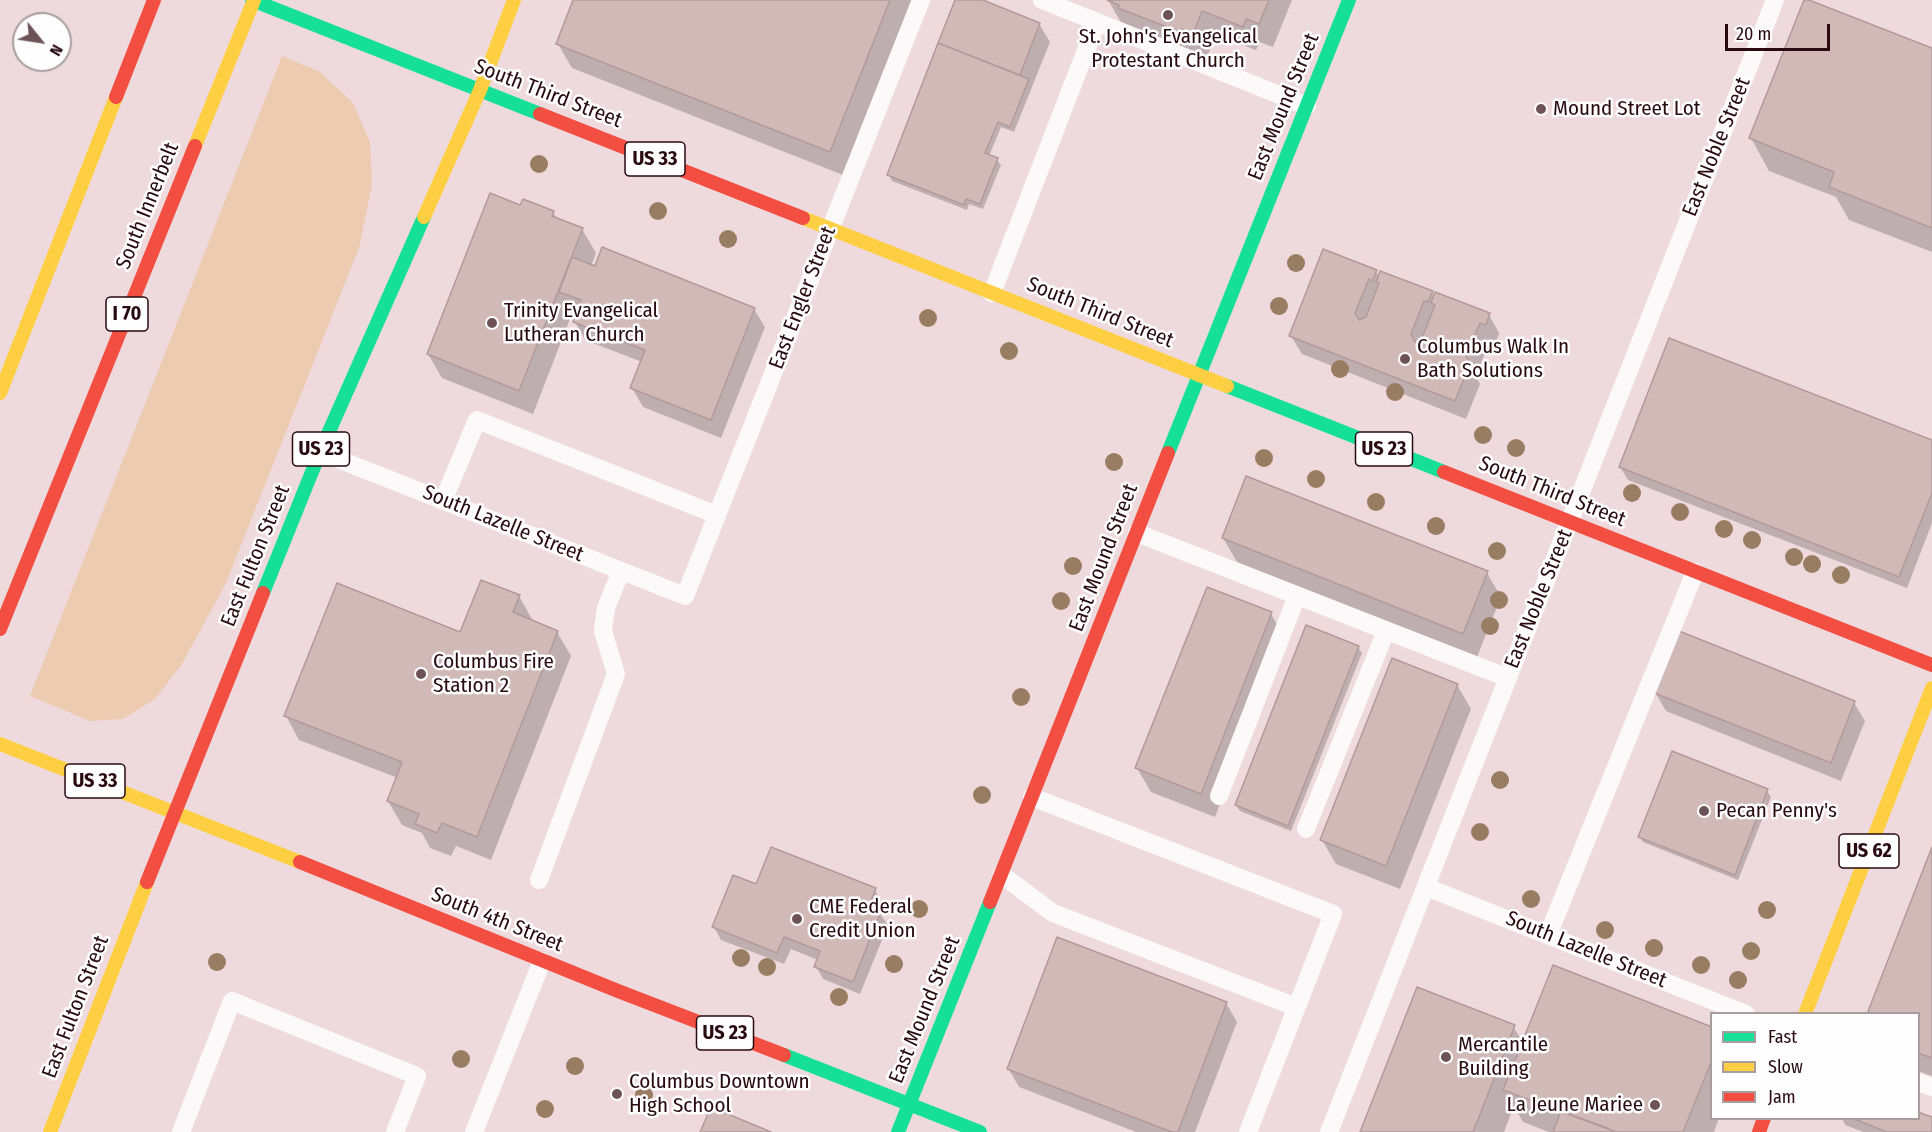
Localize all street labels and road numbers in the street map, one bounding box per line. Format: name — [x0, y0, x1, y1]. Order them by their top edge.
street label: East Mound Street — [1243, 30, 1325, 184]
street label: South Third Street — [471, 54, 625, 134]
street label: East Noble Street — [1678, 74, 1756, 220]
street label: South Innerbelt — [111, 139, 185, 273]
road number: US 33 — [625, 142, 685, 176]
street label: East Engler Street — [764, 223, 842, 373]
street label: South Third Street — [1023, 272, 1177, 354]
road number: I 70 — [106, 297, 148, 331]
road number: US 23 — [292, 432, 350, 466]
road number: US 23 — [1356, 432, 1412, 466]
street label: South Third Street — [1475, 451, 1629, 533]
street label: South Lazelle Street — [419, 480, 587, 568]
street label: East Mound Street — [1064, 480, 1144, 636]
street label: East Fulton Street — [216, 481, 296, 631]
street label: East Noble Street — [1500, 526, 1578, 672]
road number: US 33 — [65, 764, 125, 798]
road number: US 62 — [1839, 834, 1899, 868]
street label: South 4th Street — [427, 882, 567, 958]
street label: South Lazelle Street — [1502, 906, 1670, 994]
street label: East Fulton Street — [37, 932, 115, 1082]
street label: East Mound Street — [884, 933, 966, 1087]
road number: US 23 — [696, 1016, 754, 1050]

